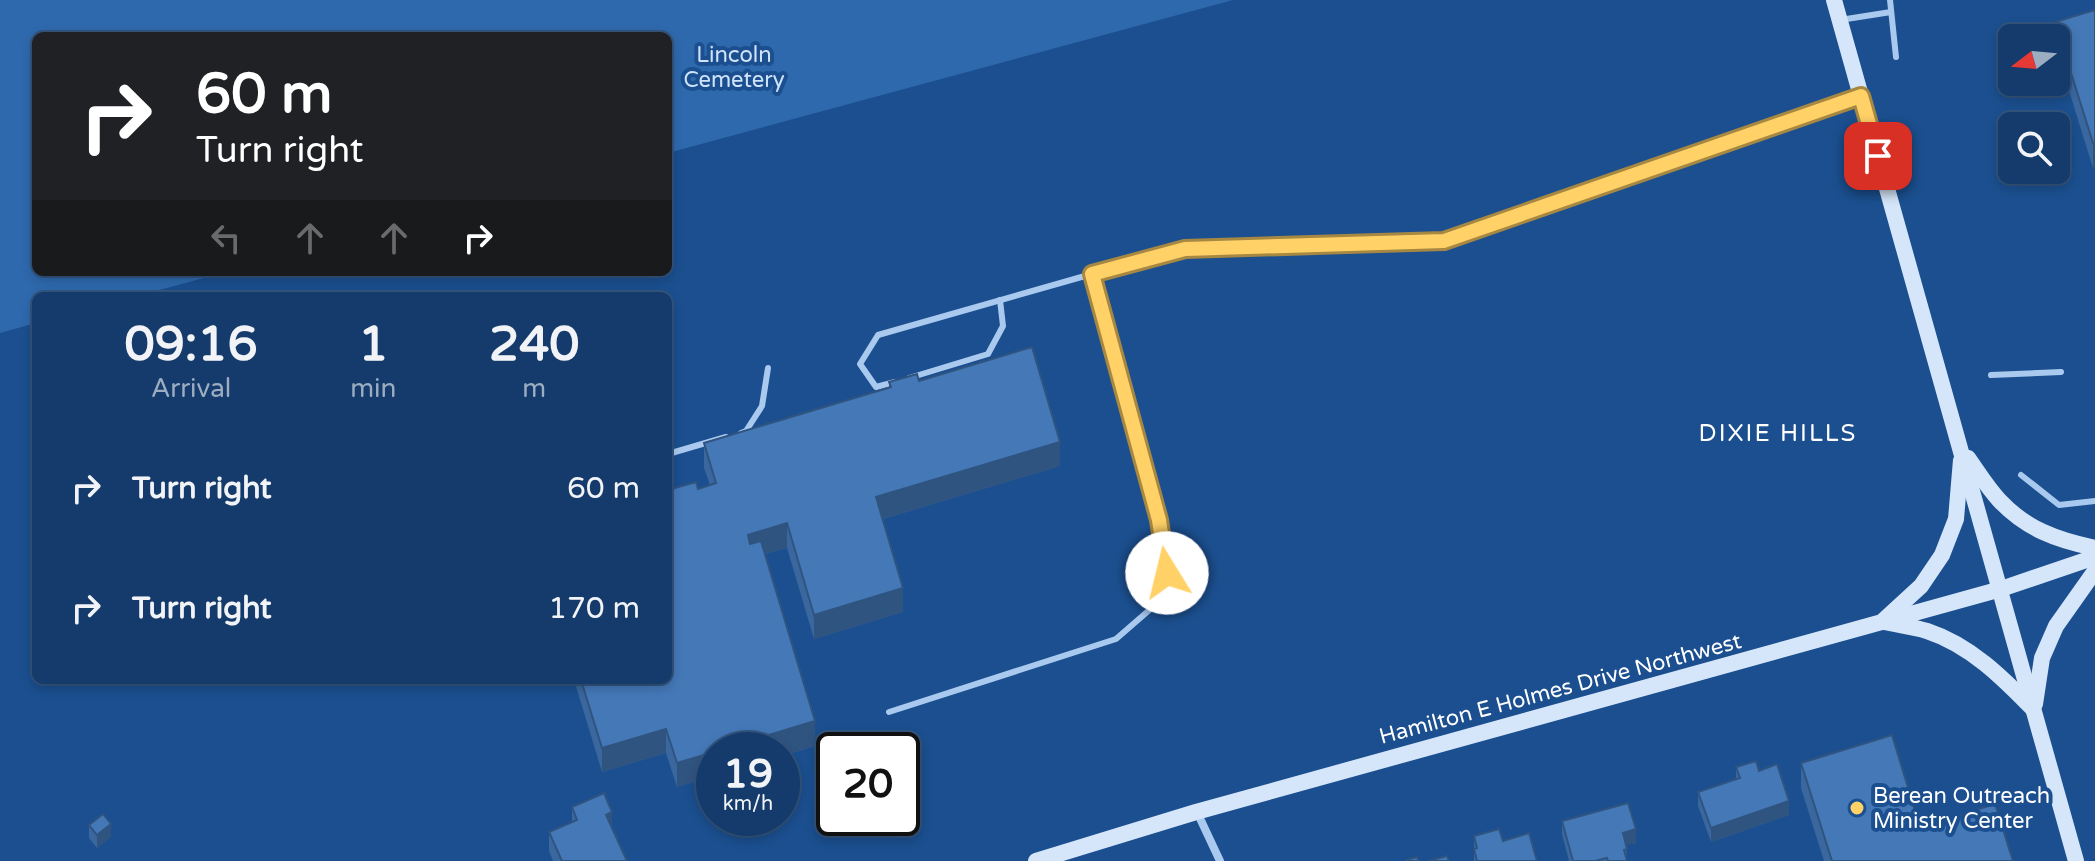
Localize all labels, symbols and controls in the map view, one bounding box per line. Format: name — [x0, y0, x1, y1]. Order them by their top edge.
north arrow — [1998, 24, 2070, 96]
map controls — [1998, 24, 2070, 184]
park label: Lincoln Cemetery — [684, 42, 785, 93]
text: 60 m — [196, 61, 332, 128]
icon: right — [64, 64, 168, 168]
button: search — [1998, 112, 2070, 184]
pin — [1844, 122, 1912, 190]
text: Turn right — [196, 129, 363, 172]
icon: arrive — [1856, 134, 1900, 178]
icon: left — [204, 216, 248, 260]
icon: ahead — [288, 216, 332, 260]
icon: ahead — [372, 216, 416, 260]
icon: right — [456, 216, 500, 260]
text: 09:16 — [125, 316, 258, 374]
text: 1 — [358, 316, 388, 374]
text: 240 — [489, 316, 579, 374]
text: Arrival — [151, 373, 231, 404]
text: min — [350, 373, 396, 404]
text: m — [522, 373, 546, 404]
district label: DIXIE HILLS — [1699, 419, 1857, 448]
icon: right — [64, 466, 108, 510]
text: Turn right — [132, 470, 272, 507]
text: 60 m — [567, 470, 640, 507]
position arrow — [1125, 531, 1209, 615]
icon: right — [64, 586, 108, 630]
text: Turn right — [132, 590, 272, 627]
text: 170 m — [548, 590, 640, 627]
street label: Hamilton E Holmes Drive Northwest — [1376, 628, 1744, 750]
speed limit sign: 20 — [816, 732, 920, 836]
text: 19 — [723, 750, 773, 798]
place label: Berean Outreach Ministry Center — [1873, 783, 2050, 834]
text: km/h — [723, 792, 773, 816]
marker: Berean Outreach Ministry Center — [1848, 799, 1866, 817]

